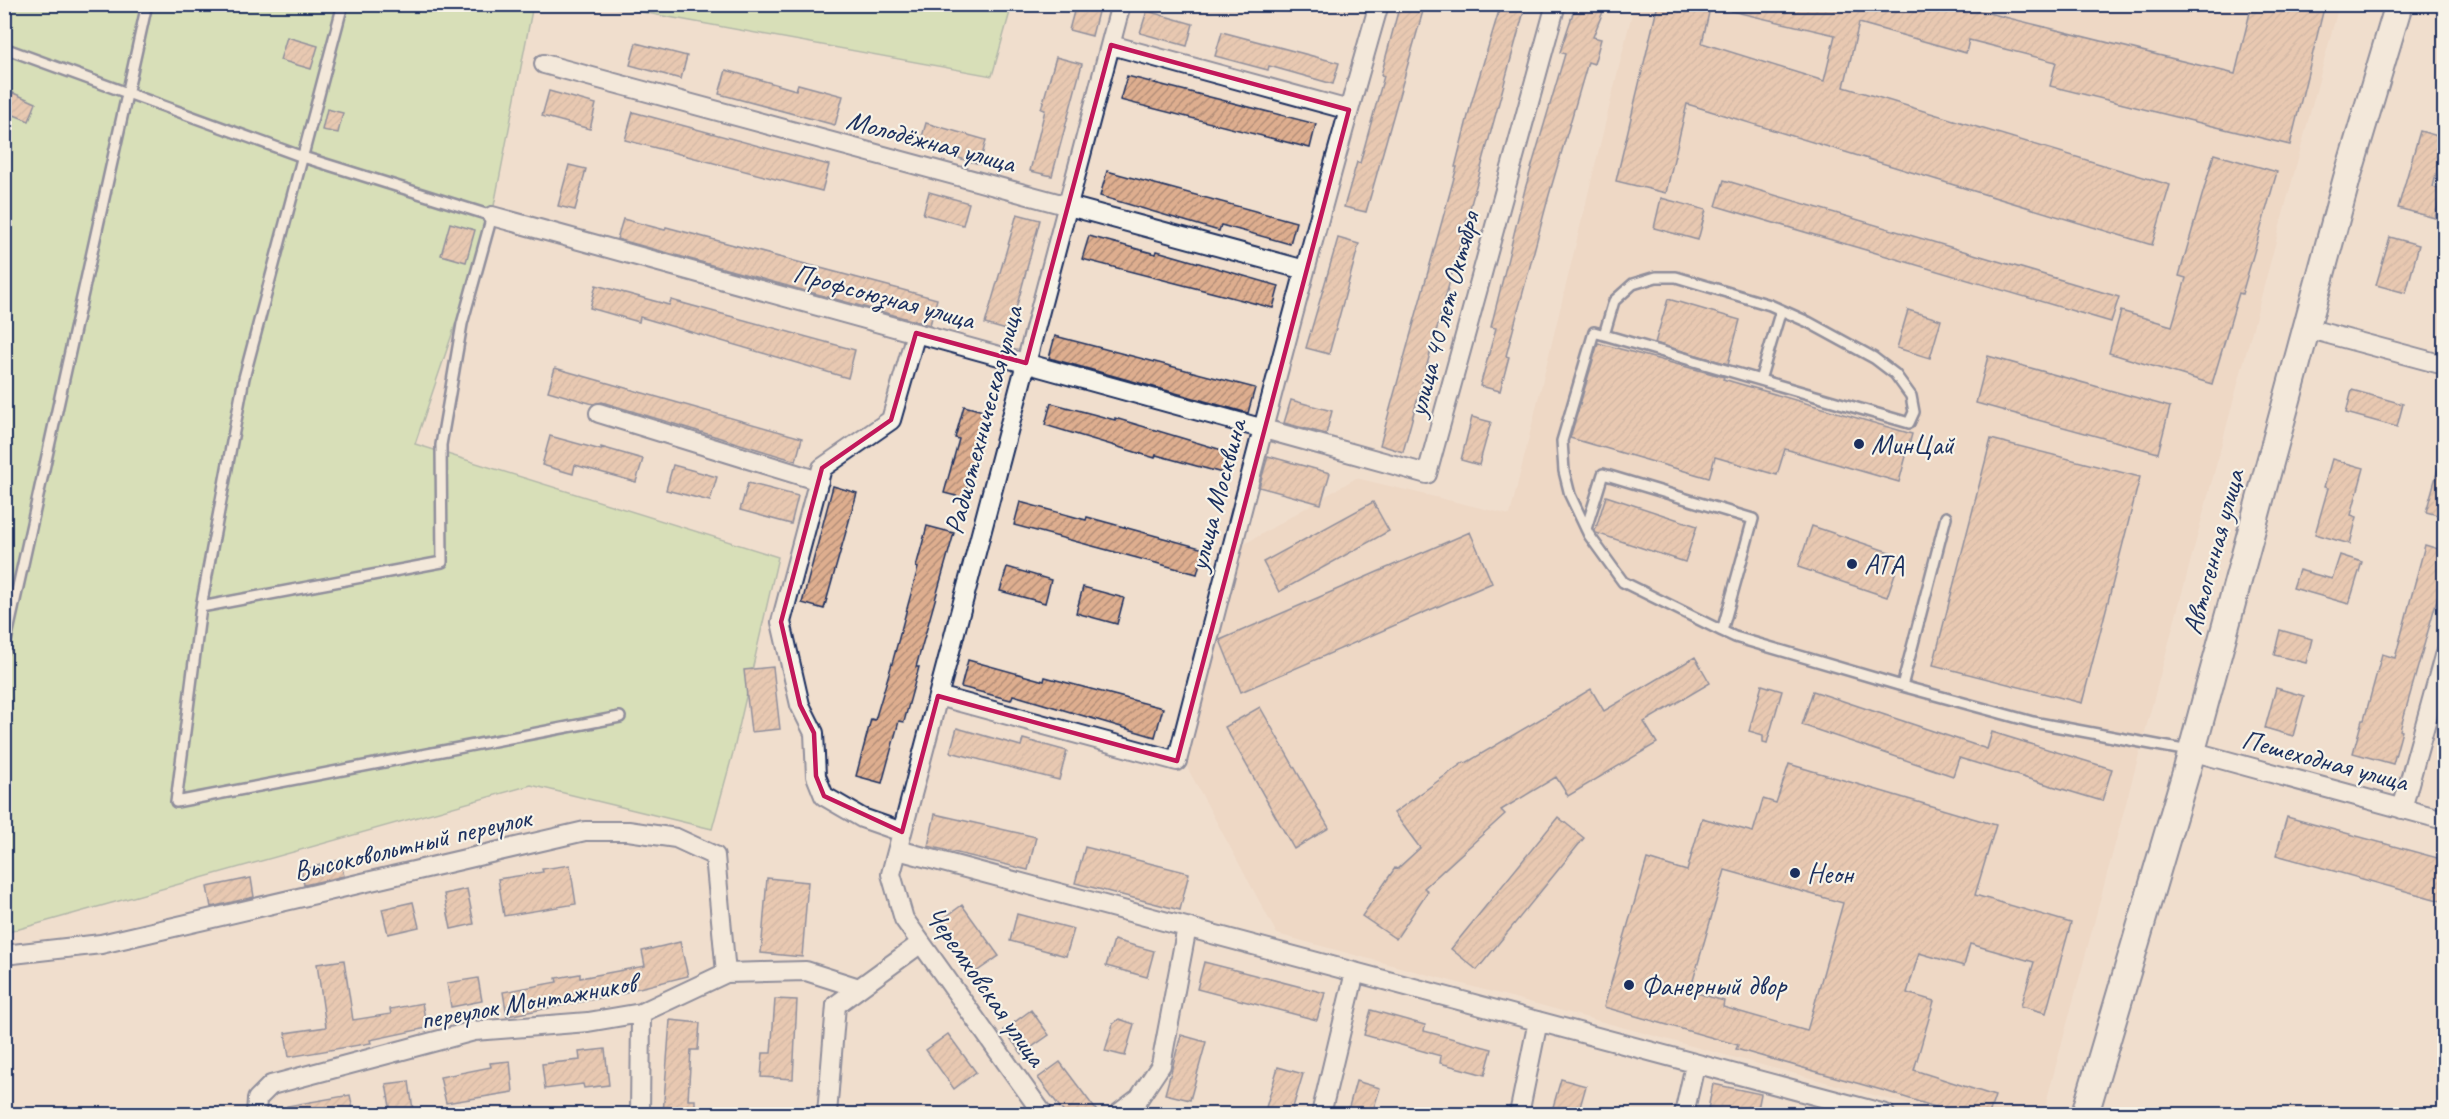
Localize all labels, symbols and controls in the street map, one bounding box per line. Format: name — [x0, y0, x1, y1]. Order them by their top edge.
street label: Молодёжная улица — [843, 102, 1021, 181]
street label: улица 40 лет Октября — [1398, 206, 1488, 422]
street label: Профсоюзная улица — [789, 255, 980, 338]
street label: Радиотехническая улица — [936, 300, 1031, 538]
street label: улица Москвина — [1180, 413, 1255, 576]
place label: МинЦай — [1871, 427, 1955, 462]
marker: МинЦай — [1852, 437, 1866, 451]
street label: Автогенная улица — [2174, 464, 2252, 638]
place label: АТА — [1864, 547, 1904, 582]
marker: АТА — [1845, 557, 1859, 571]
street label: Пешеходная улица — [2238, 721, 2413, 799]
street label: Высоковольтный переулок — [290, 799, 537, 888]
place label: Неон — [1807, 856, 1855, 891]
marker: Неон — [1788, 866, 1802, 880]
street label: Черемховская улица — [918, 899, 1055, 1074]
street label: переулок Монтажников — [418, 964, 645, 1037]
place label: Фанерный двор — [1641, 968, 1788, 1003]
marker: Фанерный двор — [1622, 978, 1636, 992]

